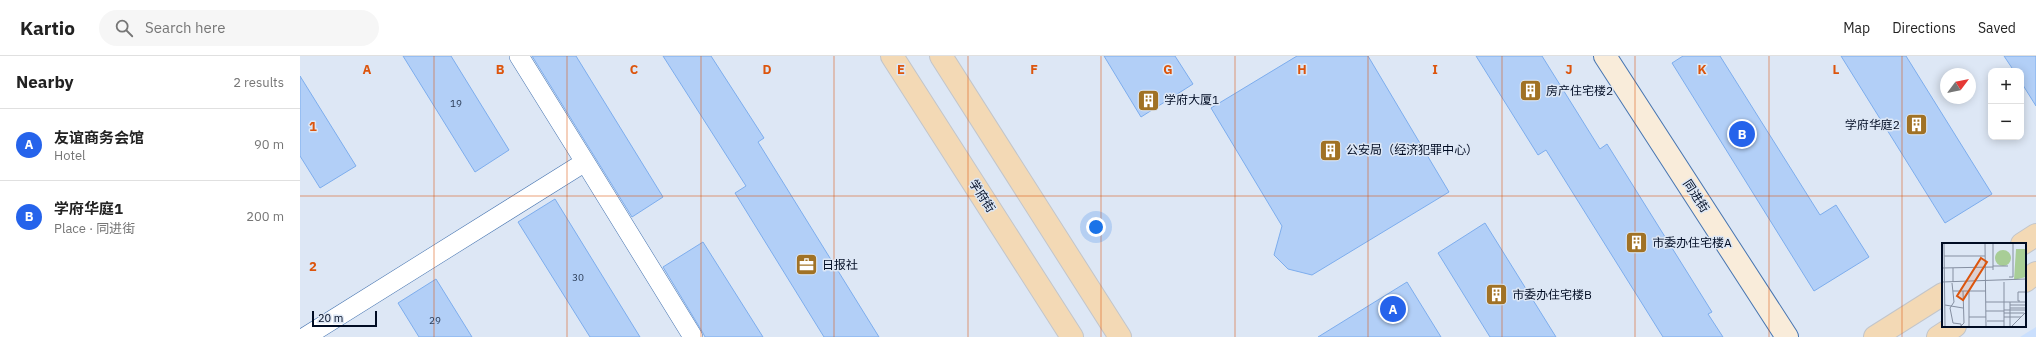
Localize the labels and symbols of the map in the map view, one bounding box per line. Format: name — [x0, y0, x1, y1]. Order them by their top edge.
text: A — [363, 61, 372, 78]
text: B — [496, 61, 505, 78]
text: C — [630, 61, 639, 78]
text: D — [762, 61, 772, 78]
text: E — [897, 61, 905, 78]
text: F — [1030, 61, 1038, 78]
text: G — [1163, 61, 1173, 78]
text: H — [1297, 61, 1307, 78]
text: I — [1432, 61, 1438, 78]
text: J — [1565, 61, 1573, 78]
text: K — [1697, 61, 1707, 78]
text: L — [1833, 61, 1840, 78]
north arrow — [1940, 68, 1976, 104]
building icon: 房产住宅楼2 — [1518, 78, 1544, 104]
place label: 房产住宅楼2 — [1546, 83, 1613, 98]
building icon: 学府大厦1 — [1136, 87, 1162, 113]
place label: 学府大厦1 — [1164, 92, 1219, 107]
house number: 19 — [450, 97, 462, 110]
building icon: 学府华庭2 — [1903, 112, 1929, 138]
place label: 学府华庭2 — [1845, 117, 1900, 132]
text: 1 — [309, 118, 317, 135]
pin: B — [1729, 119, 1755, 149]
building icon: 公安局（经济犯罪中心） — [1317, 137, 1343, 163]
place label: 公安局（经济犯罪中心） — [1346, 142, 1478, 157]
street label: 学府街 — [966, 177, 999, 215]
street label: 同进街 — [1680, 177, 1713, 215]
your location — [1086, 217, 1106, 237]
building icon: 市委办住宅楼A — [1623, 230, 1649, 256]
place label: 市委办住宅楼A — [1652, 235, 1732, 250]
inset map — [1942, 243, 2026, 327]
office icon: 日报社 — [794, 252, 820, 278]
place label: 日报社 — [822, 257, 858, 272]
text: 2 — [309, 258, 317, 275]
house number: 30 — [572, 271, 584, 284]
building icon: 市委办住宅楼B — [1484, 282, 1510, 308]
place label: 市委办住宅楼B — [1512, 287, 1592, 302]
pin: A — [1380, 294, 1406, 324]
scale bar — [312, 309, 377, 328]
house number: 29 — [429, 314, 441, 327]

